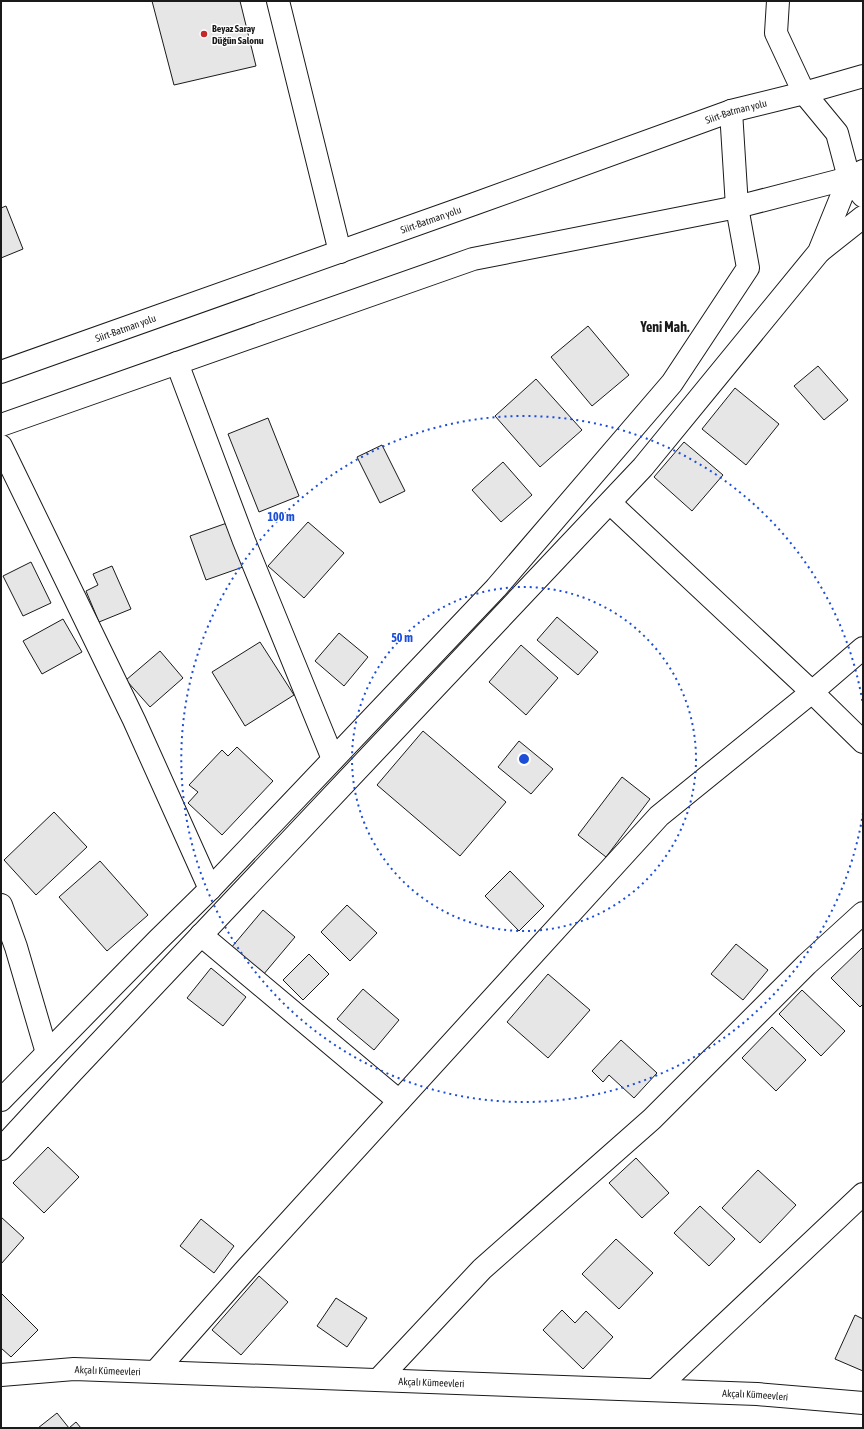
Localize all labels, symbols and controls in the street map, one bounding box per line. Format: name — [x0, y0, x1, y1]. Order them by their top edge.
place label: Beyaz Saray Düğün Salonu — [212, 23, 264, 46]
marker: Beyaz Saray Düğün Salonu — [199, 29, 209, 39]
street label: Siirt-Batman yolu — [704, 97, 768, 125]
street label: Siirt-Batman yolu — [399, 203, 463, 235]
street label: Siirt-Batman yolu — [94, 312, 157, 344]
district label: Yeni Mah. — [640, 319, 690, 335]
text: 100 m — [267, 510, 295, 524]
text: 50 m — [391, 631, 413, 645]
centre of rings — [517, 752, 531, 766]
street label: Akçalı Kümeevleri — [74, 1364, 141, 1377]
street label: Akçalı Kümeevleri — [398, 1375, 465, 1389]
street label: Akçalı Kümeevleri — [722, 1387, 789, 1402]

